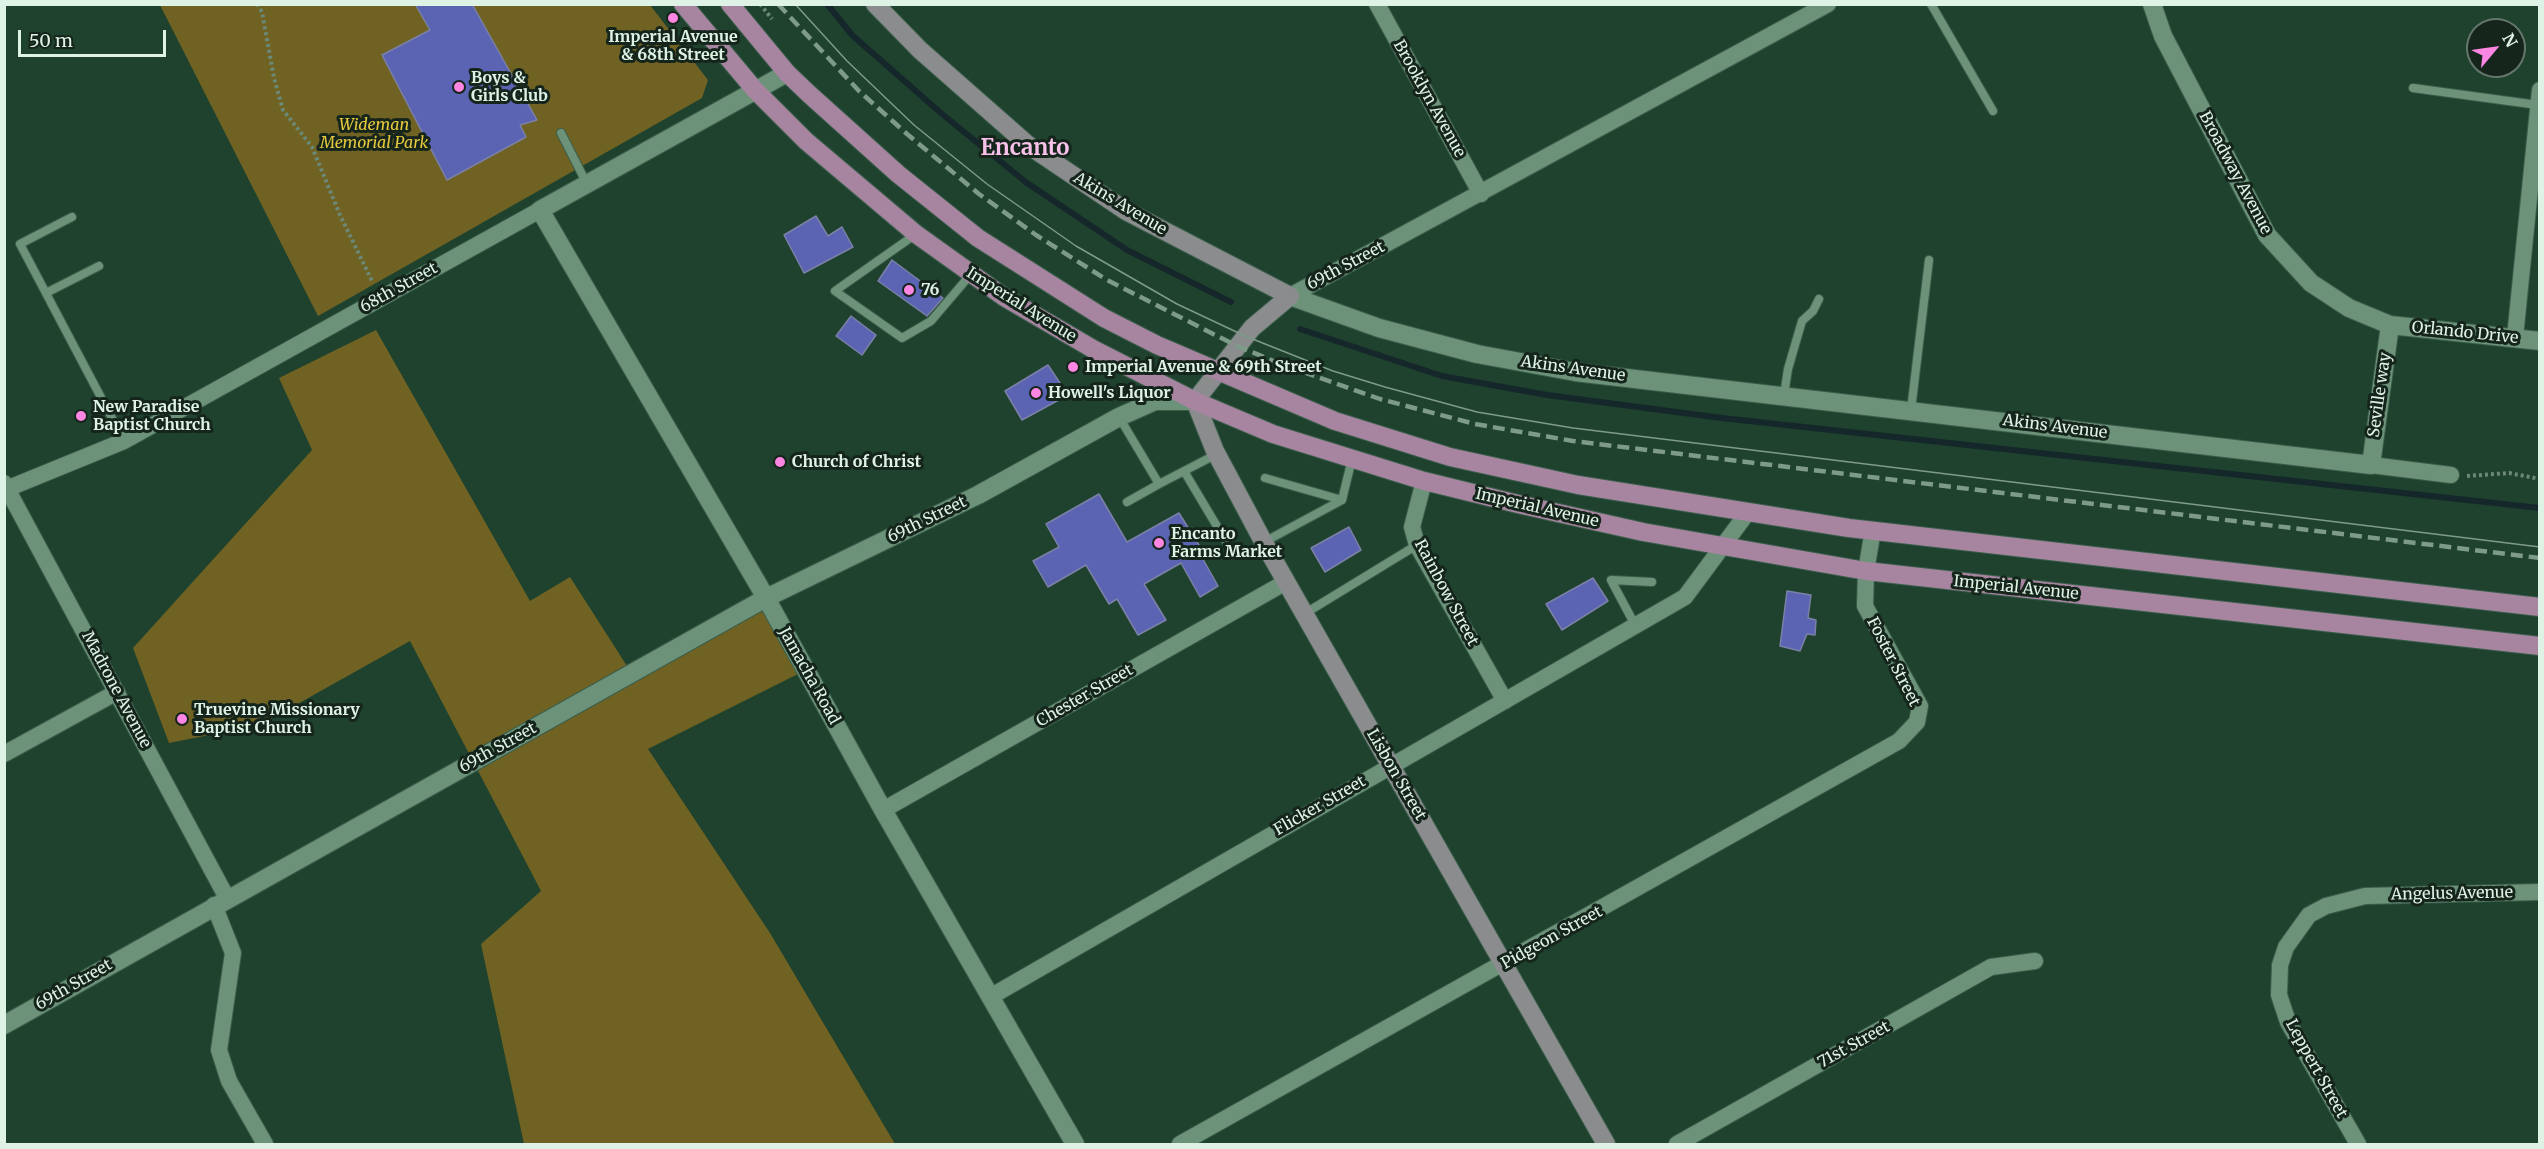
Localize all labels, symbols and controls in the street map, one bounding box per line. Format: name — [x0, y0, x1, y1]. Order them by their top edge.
marker: Imperial Avenue & 68th Street — [666, 11, 680, 25]
scale bar — [21, 18, 170, 56]
north arrow — [2466, 18, 2526, 78]
place label: Imperial Avenue & 68th Street — [608, 27, 738, 65]
text: 50 m — [29, 29, 73, 52]
text: N — [2498, 30, 2522, 51]
street label: Brooklyn Avenue — [1389, 37, 1469, 161]
place label: Boys & Girls Club — [471, 68, 548, 106]
marker: Boys & Girls Club — [452, 80, 466, 94]
street label: Broadway Avenue — [2195, 108, 2275, 238]
park label: Wideman Memorial Park — [320, 115, 428, 153]
district label: Encanto — [981, 136, 1069, 162]
street label: Akins Avenue — [1070, 169, 1170, 239]
street label: 69th Street — [1304, 238, 1388, 294]
street label: 68th Street — [357, 259, 441, 317]
street label: Imperial Avenue — [963, 263, 1079, 347]
place label: 76 — [921, 280, 939, 300]
marker: 76 — [902, 283, 916, 297]
street label: Orlando Drive — [2411, 318, 2519, 348]
street label: Seville way — [2365, 351, 2395, 439]
street label: Akins Avenue — [1520, 352, 1626, 386]
place label: Imperial Avenue & 69th Street — [1085, 357, 1322, 377]
marker: Imperial Avenue & 69th Street — [1066, 360, 1080, 374]
place label: Howell's Liquor — [1048, 383, 1171, 403]
marker: Howell's Liquor — [1029, 386, 1043, 400]
place label: New Paradise Baptist Church — [93, 397, 211, 435]
marker: New Paradise Baptist Church — [74, 409, 88, 423]
street label: Akins Avenue — [2002, 411, 2108, 443]
place label: Church of Christ — [792, 452, 921, 472]
marker: Church of Christ — [773, 455, 787, 469]
street label: Imperial Avenue — [1474, 484, 1600, 532]
street label: 69th Street — [884, 493, 970, 547]
place label: Encanto Farms Market — [1171, 524, 1282, 562]
marker: Encanto Farms Market — [1152, 536, 1166, 550]
street label: Rainbow Street — [1410, 536, 1482, 650]
street label: Imperial Avenue — [1952, 572, 2080, 604]
street label: Foster Street — [1862, 614, 1924, 710]
street label: Jamacha Road — [774, 624, 844, 728]
street label: Madrone Avenue — [77, 628, 155, 752]
street label: Chester Street — [1033, 661, 1137, 731]
place label: Truevine Missionary Baptist Church — [194, 700, 360, 738]
marker: Truevine Missionary Baptist Church — [175, 712, 189, 726]
street label: 69th Street — [456, 719, 540, 777]
street label: Lisbon Street — [1362, 726, 1430, 824]
street label: Flicker Street — [1271, 772, 1369, 840]
street label: Angelus Avenue — [2391, 883, 2513, 905]
street label: Pidgeon Street — [1498, 902, 1606, 974]
street label: 69th Street — [32, 955, 116, 1015]
street label: Leppert Street — [2281, 1016, 2351, 1122]
street label: 71st Street — [1815, 1017, 1893, 1073]

